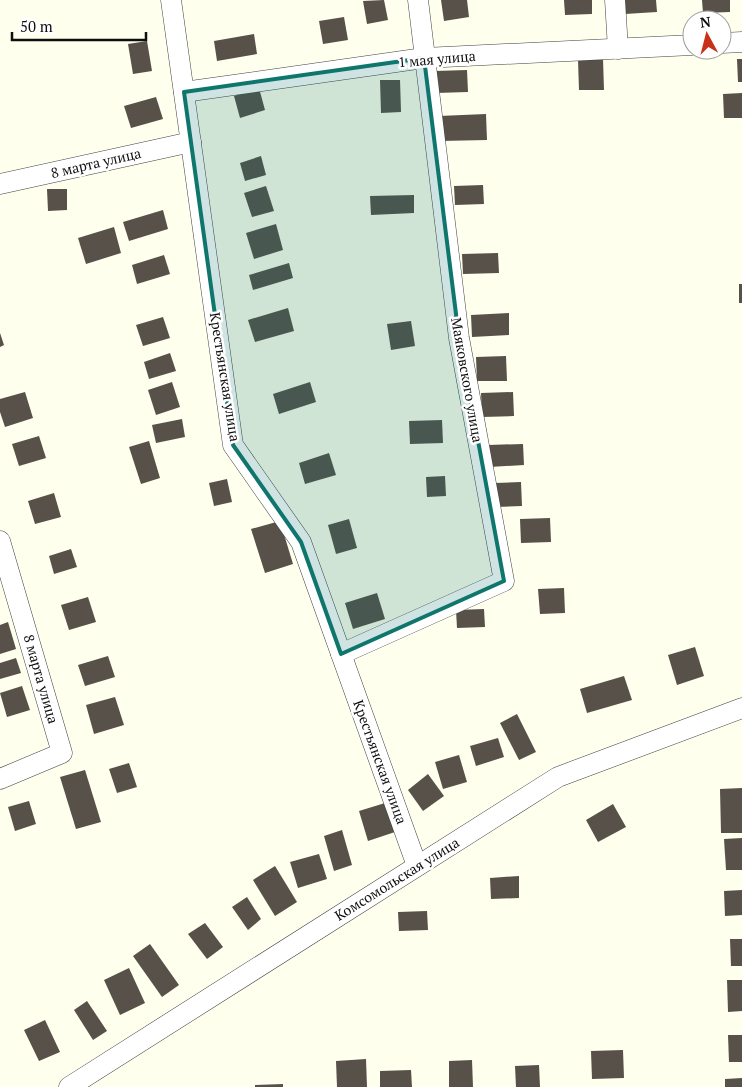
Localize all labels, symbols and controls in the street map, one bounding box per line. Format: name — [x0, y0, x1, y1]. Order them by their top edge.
scale bar — [12, 10, 146, 42]
north arrow — [682, 10, 732, 60]
text: N — [699, 11, 712, 32]
text: 50 m — [20, 16, 53, 36]
street label: 1 мая улица — [397, 46, 476, 71]
street label: 8 марта улица — [49, 143, 143, 182]
street label: Крестьянская улица — [206, 311, 245, 443]
street label: Маяковского улица — [447, 316, 488, 444]
street label: 8 марта улица — [20, 632, 63, 726]
street label: Крестьянская улица — [349, 697, 412, 826]
street label: Комсомольская улица — [331, 833, 463, 925]

